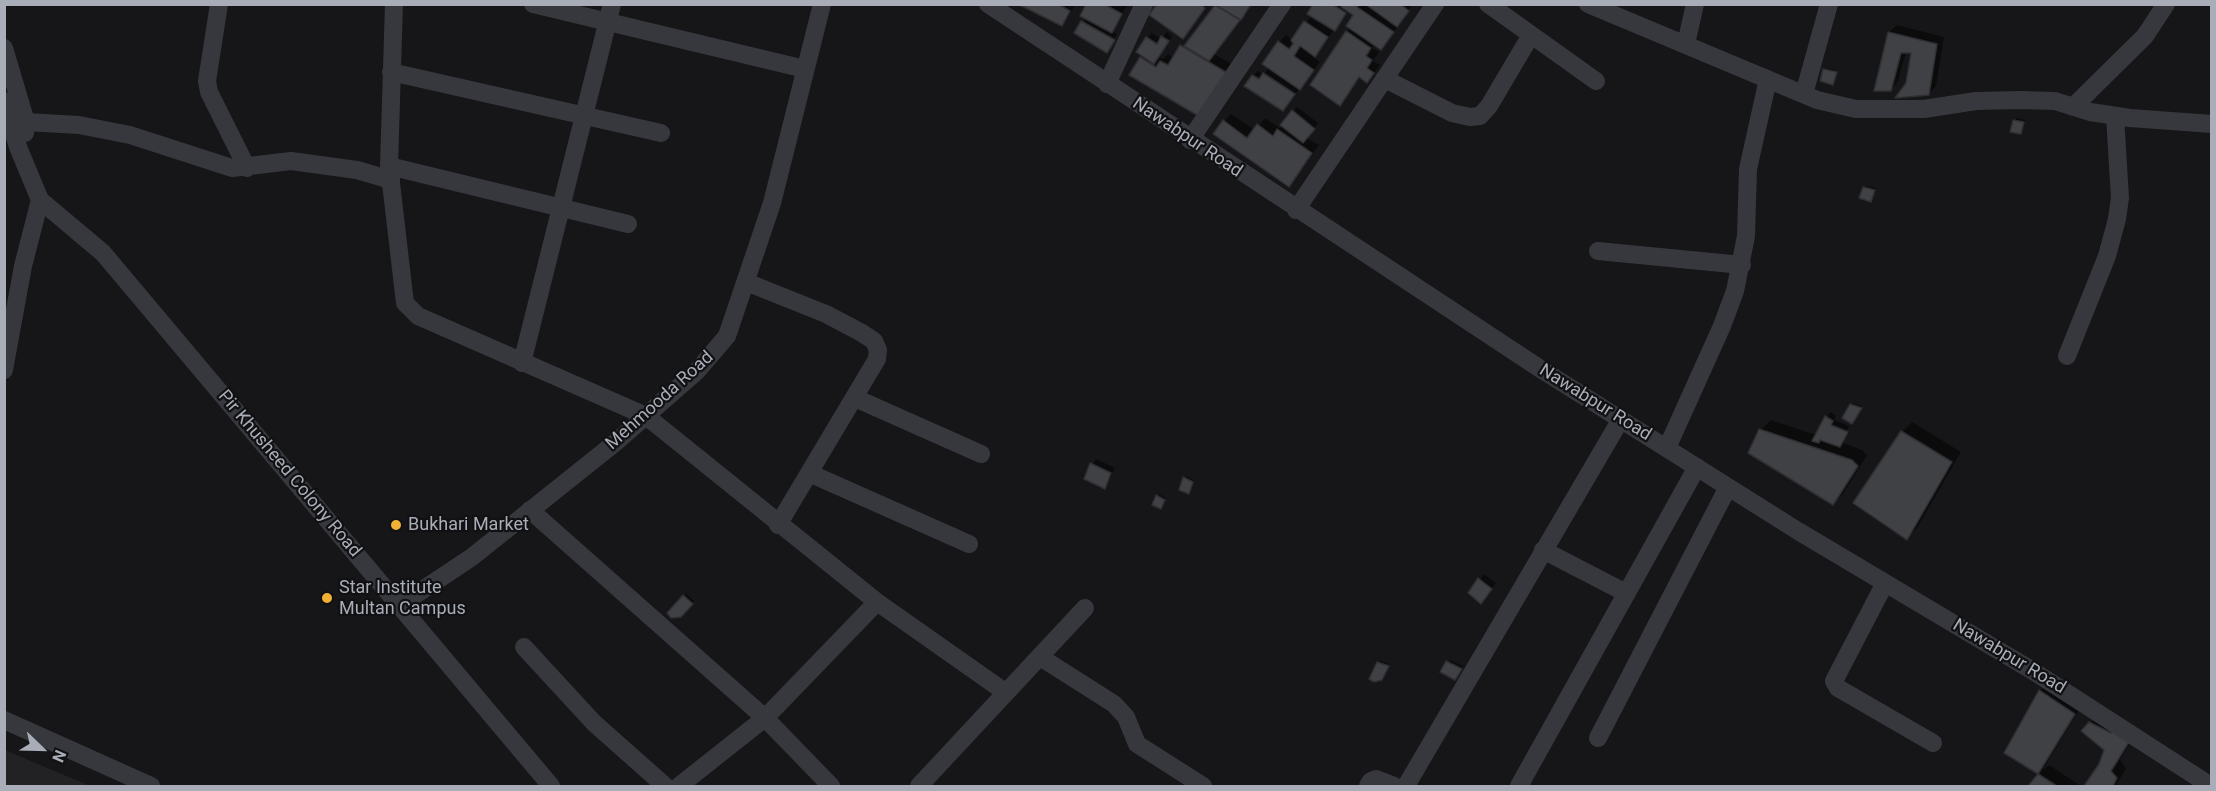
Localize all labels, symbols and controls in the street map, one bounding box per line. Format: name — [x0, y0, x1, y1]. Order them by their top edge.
street label: Nawabpur Road — [1128, 93, 1246, 183]
street label: Mehmooda Road — [602, 347, 718, 455]
street label: Nawabpur Road — [1535, 360, 1655, 446]
street label: Pir Khusheed Colony Road — [213, 386, 365, 562]
place label: Bukhari Market — [408, 514, 529, 536]
marker: Bukhari Market — [389, 518, 403, 532]
place label: Star Institute Multan Campus — [339, 577, 466, 620]
marker: Star Institute Multan Campus — [320, 591, 334, 605]
street label: Nawabpur Road — [1949, 615, 2069, 699]
north arrow — [12, 719, 72, 779]
text: N — [48, 747, 70, 765]

